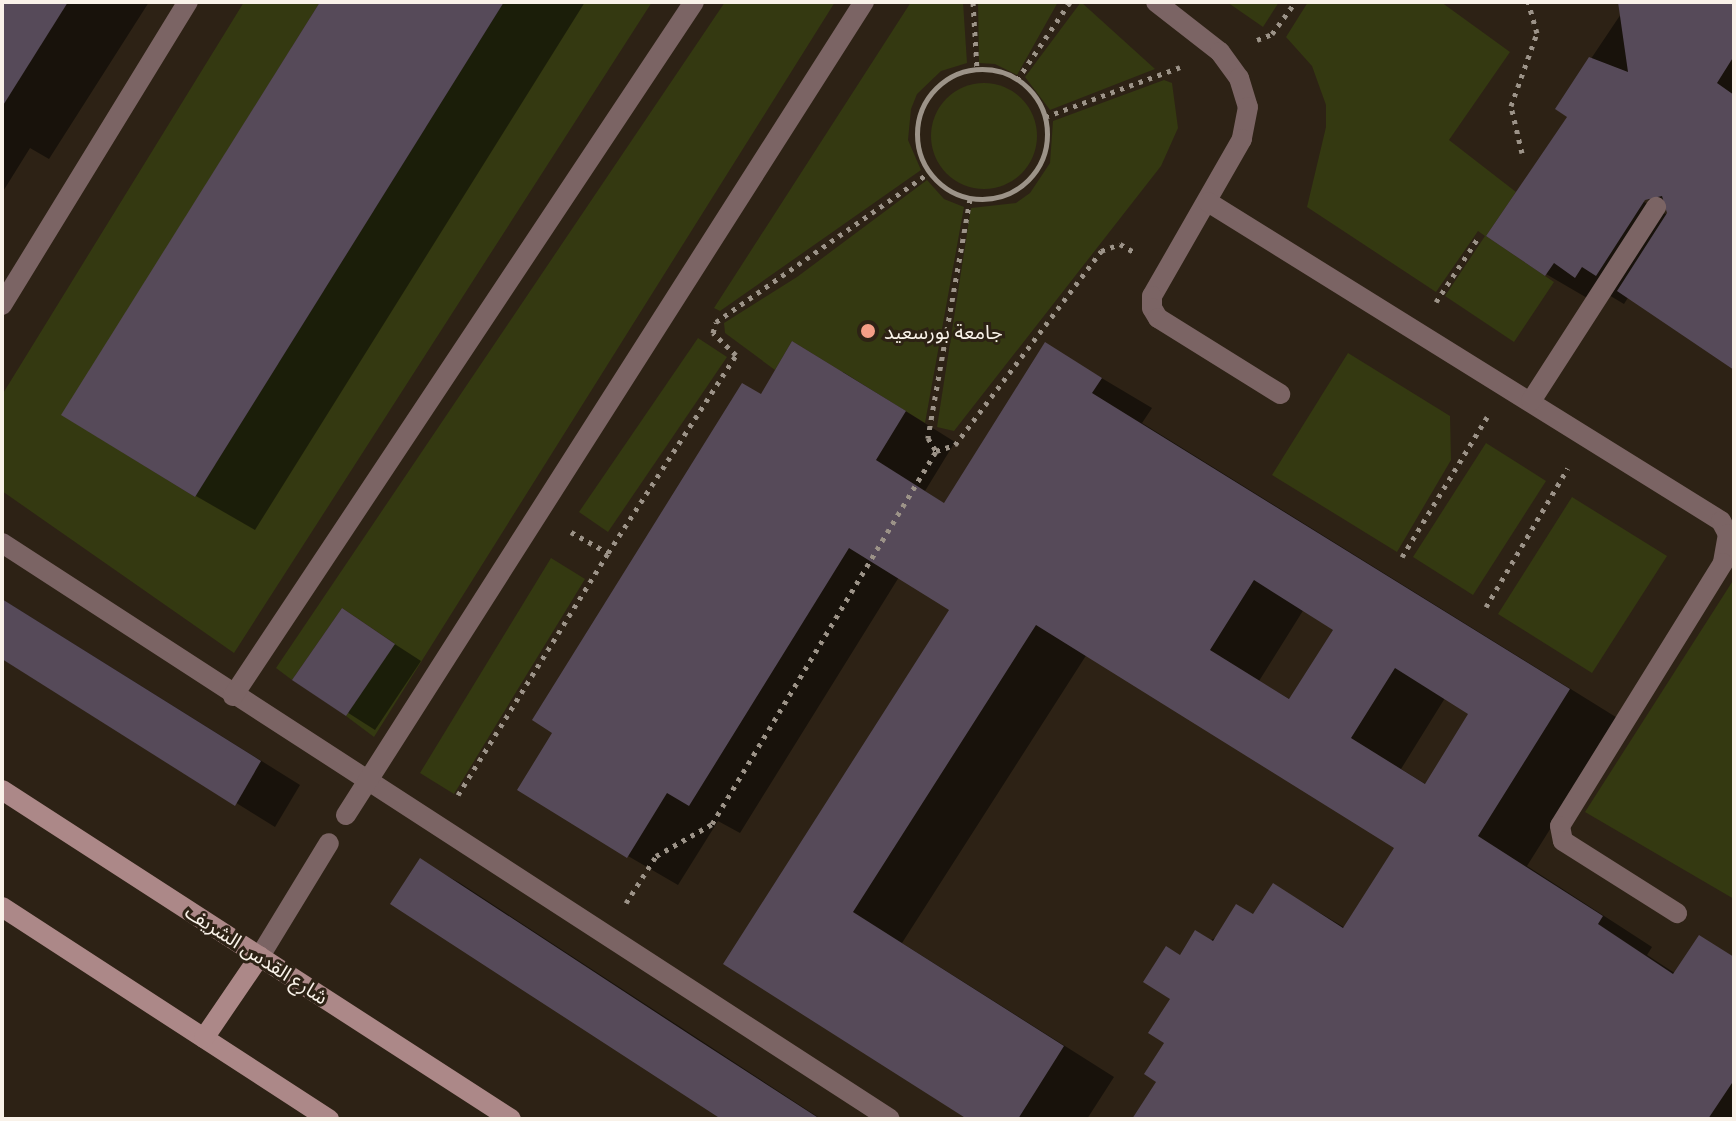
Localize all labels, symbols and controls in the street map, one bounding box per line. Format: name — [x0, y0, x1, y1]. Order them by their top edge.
place label: جامعة بورسعيد — [884, 319, 1003, 343]
marker: جامعة بورسعيد — [859, 322, 877, 340]
street label: شارع القدس الشريف — [181, 899, 333, 1009]

